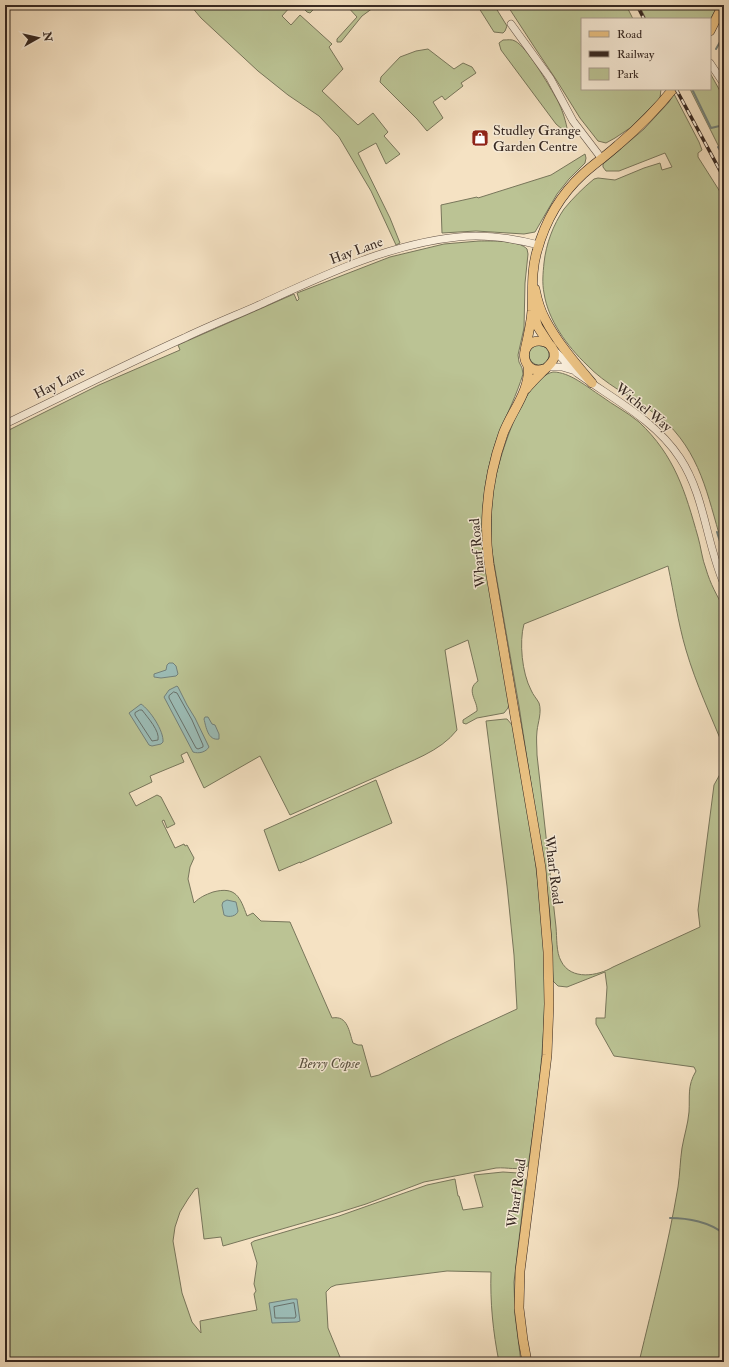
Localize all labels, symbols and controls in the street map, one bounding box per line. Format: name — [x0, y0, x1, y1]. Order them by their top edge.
north arrow — [18, 18, 58, 58]
legend — [581, 18, 711, 90]
text: Road — [617, 27, 642, 42]
text: N — [40, 30, 55, 44]
text: Railway — [617, 47, 655, 62]
text: Park — [617, 67, 639, 82]
place label: Studley Grange Garden Centre — [493, 122, 581, 155]
shop icon: Studley Grange Garden Centre — [470, 128, 490, 148]
street label: Hay Lane — [327, 233, 385, 269]
street label: Hay Lane — [31, 362, 88, 403]
street label: Wichel Way — [610, 379, 676, 437]
street label: Wharf Road — [466, 518, 489, 589]
street label: Wharf Road — [541, 834, 566, 906]
park label: Berry Copse — [297, 1055, 360, 1072]
street label: Wharf Road — [503, 1157, 530, 1230]

